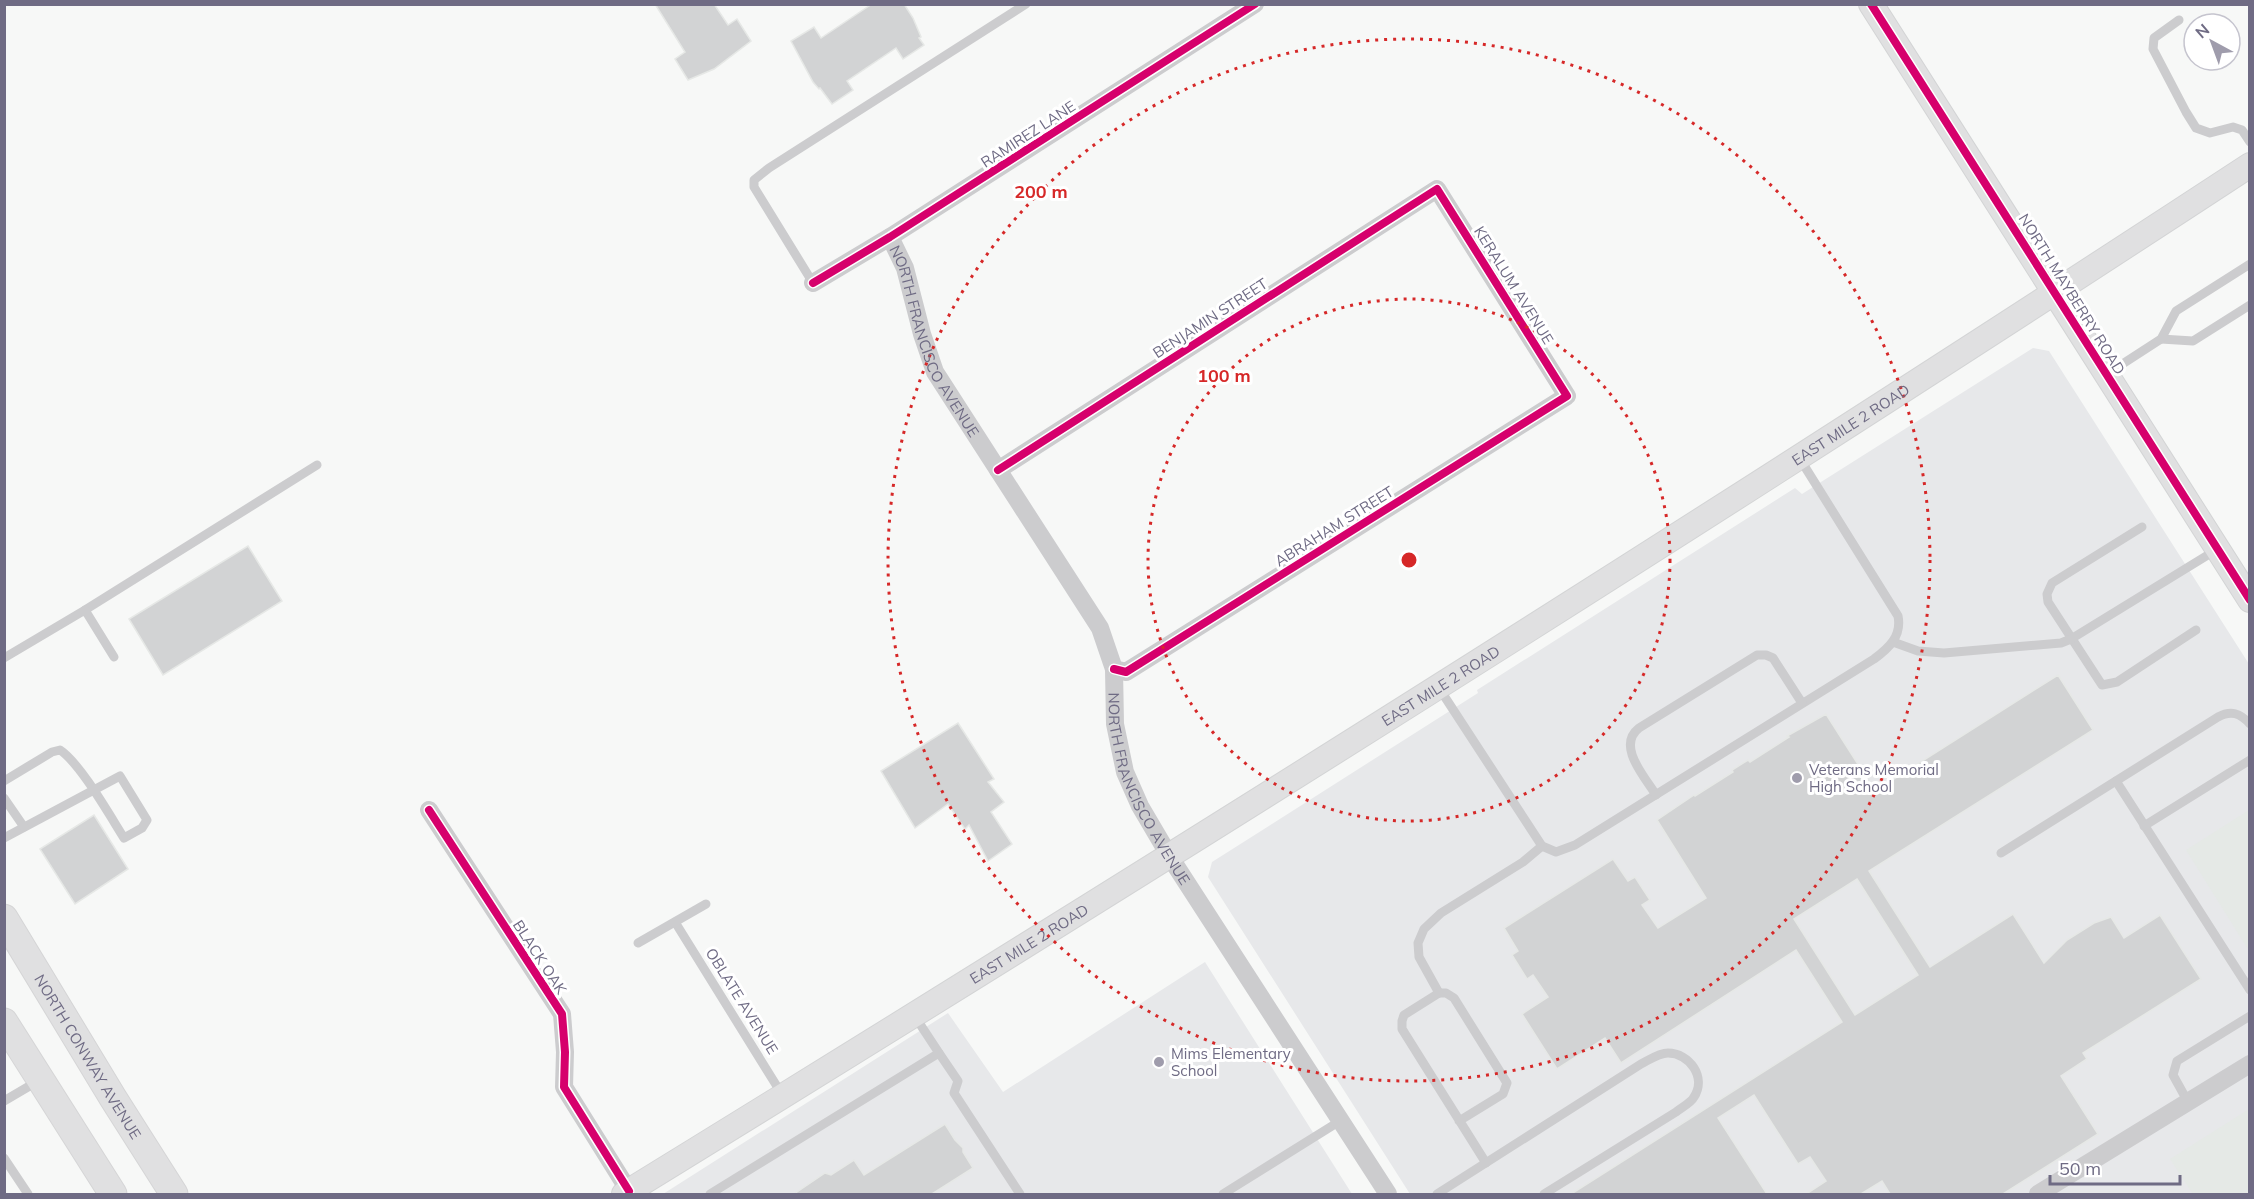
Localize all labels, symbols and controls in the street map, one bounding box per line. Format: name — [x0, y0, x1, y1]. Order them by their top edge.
north arrow — [2182, 12, 2242, 72]
text: N — [2191, 19, 2213, 42]
street label: RAMIREZ LANE — [977, 96, 1079, 172]
text: 200 m — [1014, 180, 1068, 203]
street label: NORTH MAYBERRY ROAD — [2015, 210, 2129, 378]
street label: KERALUM AVENUE — [1470, 222, 1558, 348]
street label: NORTH FRANCISCO AVENUE — [886, 242, 984, 440]
street label: BENJAMIN STREET — [1149, 274, 1271, 362]
text: 100 m — [1197, 364, 1251, 387]
street label: EAST MILE 2 ROAD — [1788, 379, 1913, 469]
street label: ABRAHAM STREET — [1271, 482, 1397, 570]
centre of rings — [1399, 550, 1419, 570]
street label: EAST MILE 2 ROAD — [1378, 641, 1503, 730]
street label: NORTH FRANCISCO AVENUE — [1105, 692, 1195, 888]
place label: Veterans Memorial High School — [1809, 760, 1939, 796]
marker: Veterans Memorial High School — [1790, 771, 1804, 785]
street label: EAST MILE 2 ROAD — [966, 899, 1092, 988]
street label: BLACK OAK — [509, 916, 571, 998]
street label: OBLATE AVENUE — [702, 944, 782, 1058]
street label: NORTH CONWAY AVENUE — [31, 971, 146, 1142]
place label: Mims Elementary School — [1171, 1044, 1291, 1080]
marker: Mims Elementary School — [1152, 1055, 1166, 1069]
scale bar — [2050, 1148, 2180, 1186]
text: 50 m — [2059, 1157, 2101, 1180]

